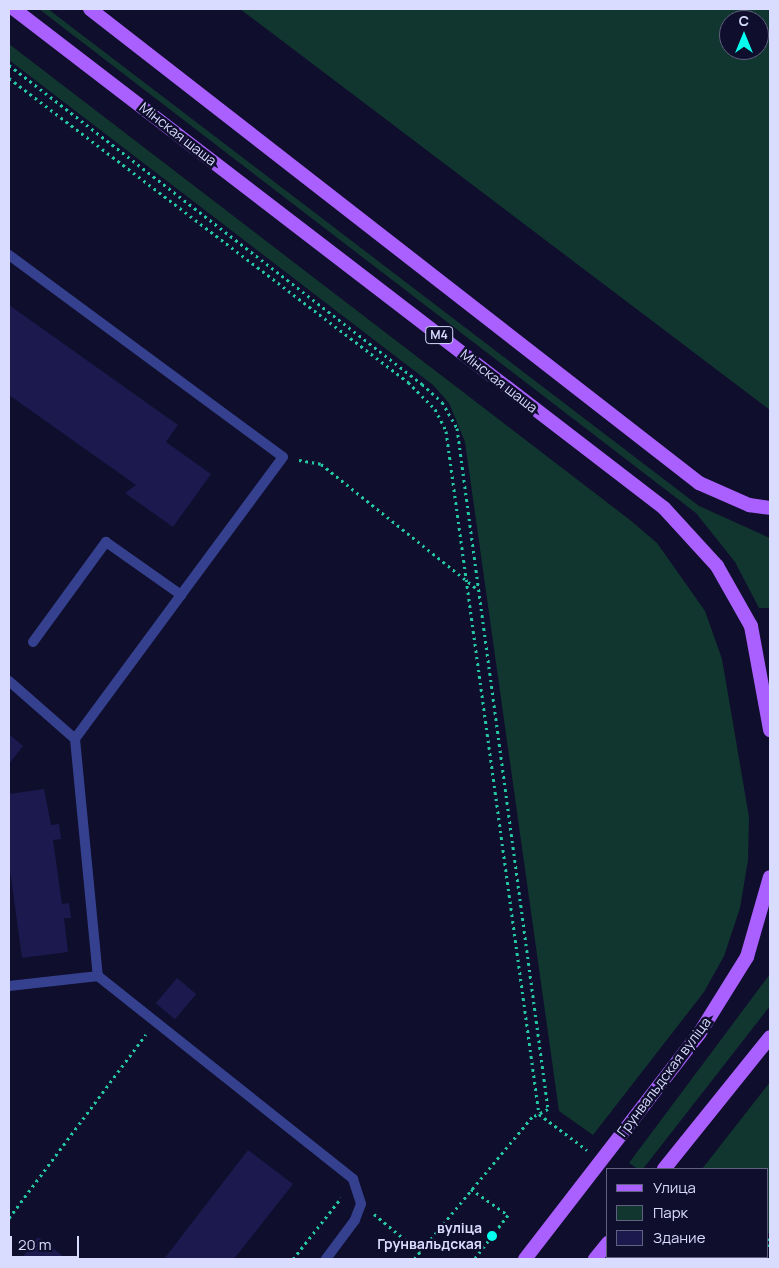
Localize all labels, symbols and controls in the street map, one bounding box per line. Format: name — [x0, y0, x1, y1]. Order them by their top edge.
north arrow — [719, 10, 769, 60]
text: С — [739, 11, 749, 30]
street label: Мінская шаша — [136, 99, 220, 169]
road number: М4 — [424, 326, 454, 344]
street label: Мінская шаша — [457, 346, 541, 416]
street label: Грунвальдская вуліца — [614, 1014, 714, 1140]
legend — [606, 1168, 769, 1258]
text: Улица — [653, 1177, 696, 1198]
text: Парк — [653, 1202, 688, 1223]
place label: вуліца Грунвальдская — [377, 1220, 482, 1252]
scale bar — [12, 1226, 81, 1258]
text: Здание — [653, 1227, 705, 1248]
marker: вуліца Грунвальдская — [486, 1230, 498, 1242]
text: 20 m — [18, 1234, 51, 1255]

